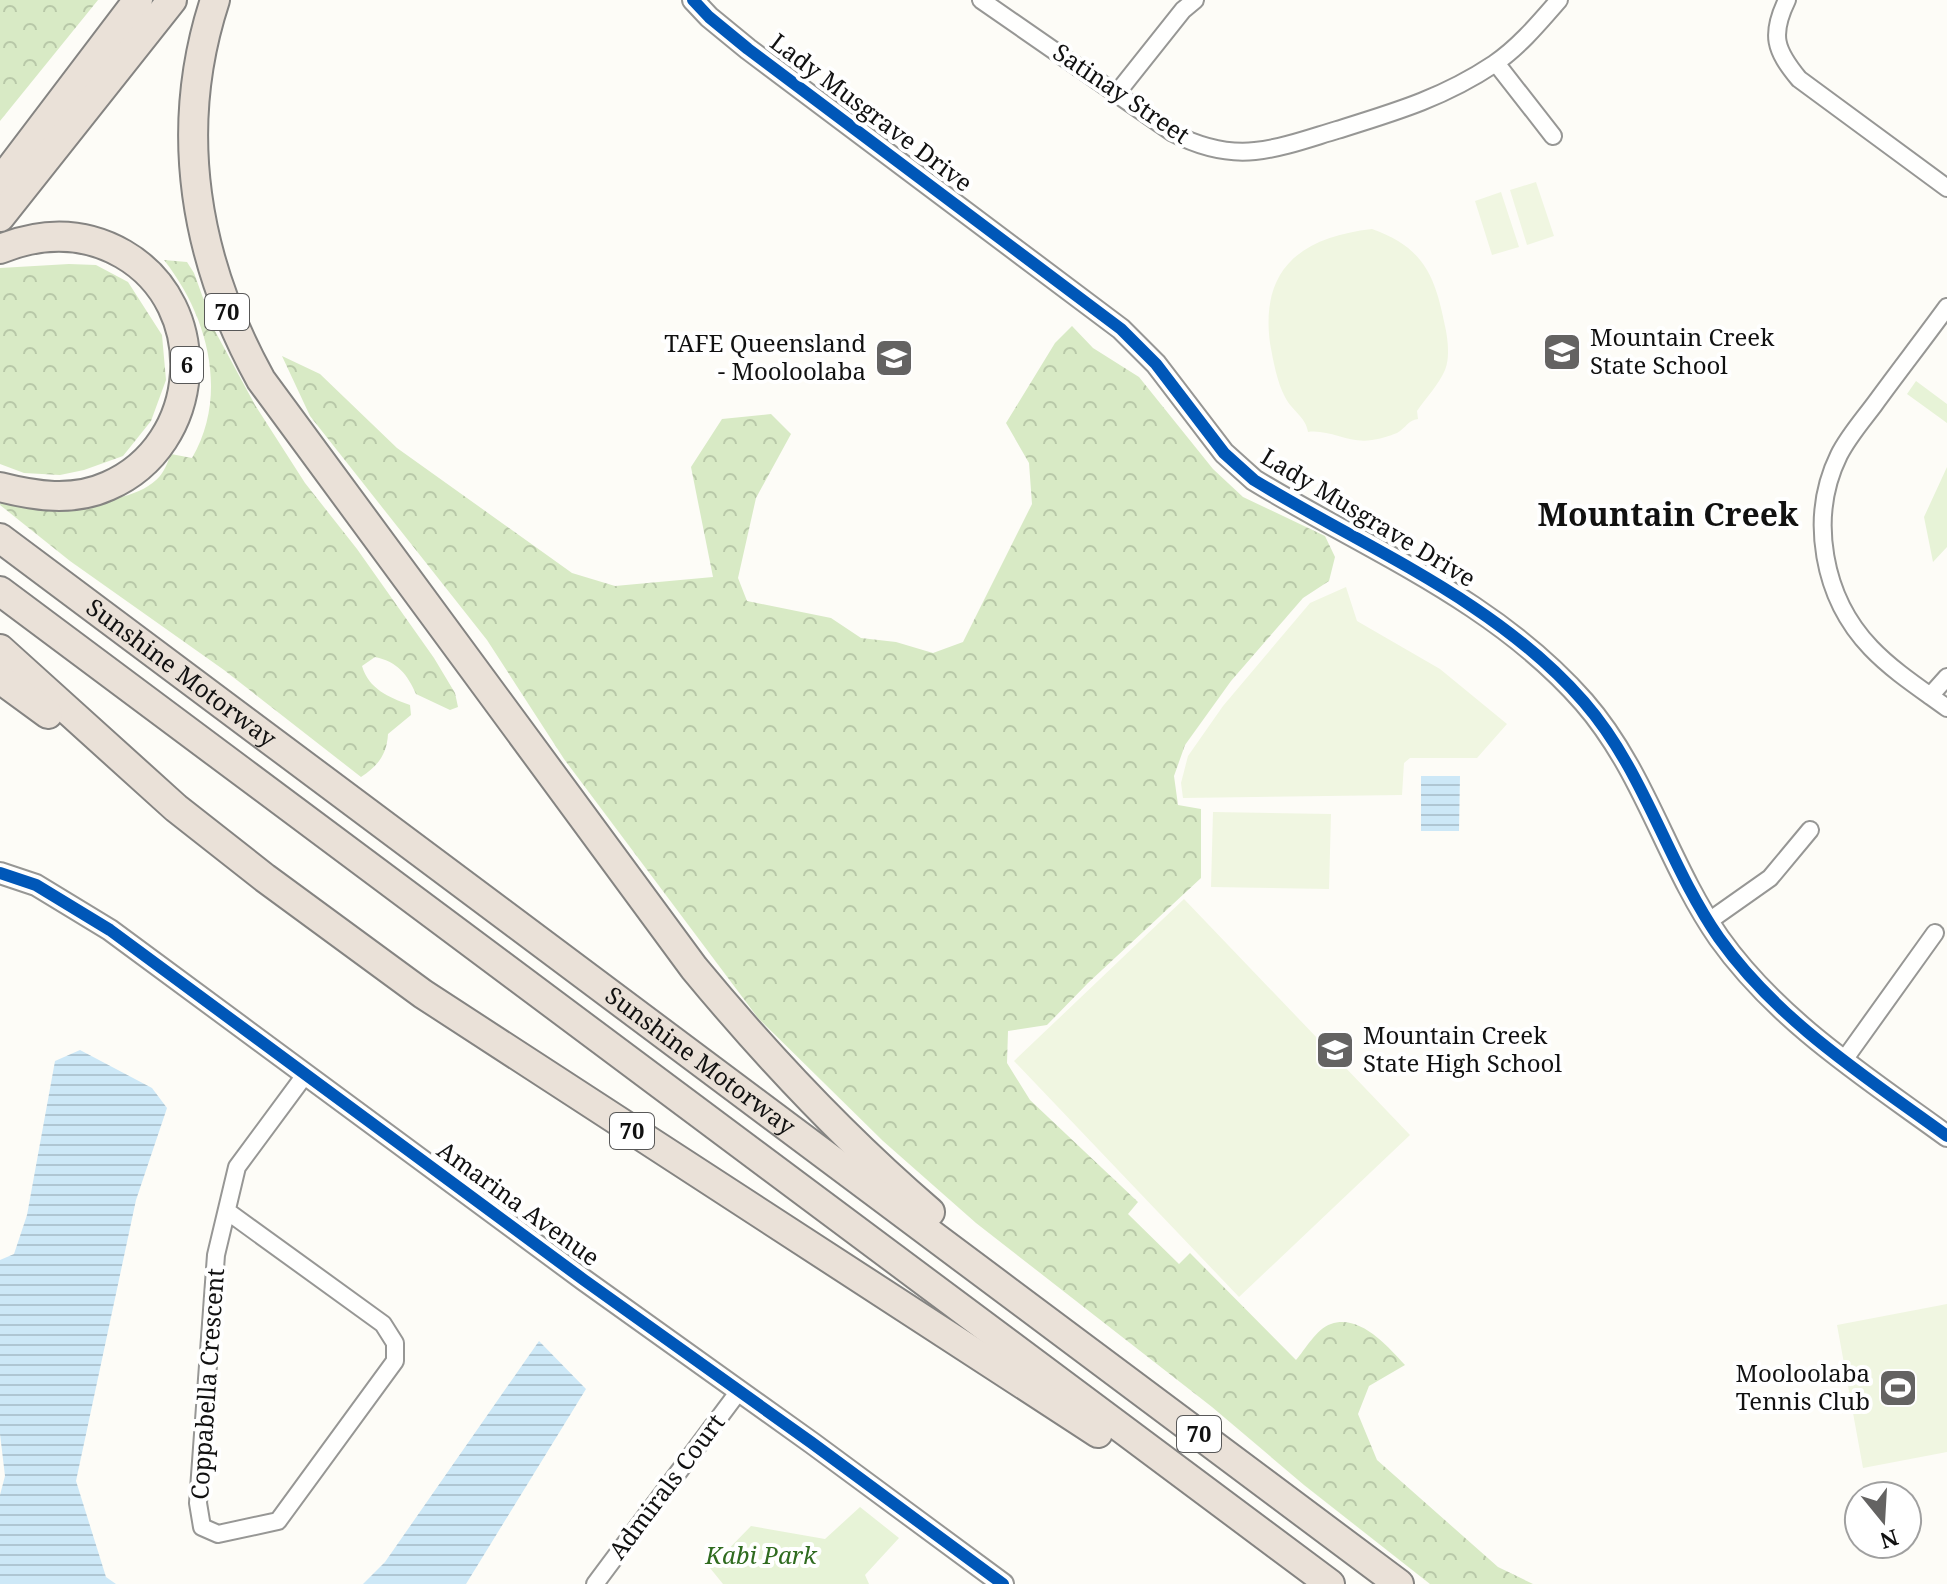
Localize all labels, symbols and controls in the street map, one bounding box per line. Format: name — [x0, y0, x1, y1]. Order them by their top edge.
street label: Lady Musgrave Drive — [764, 25, 980, 199]
street label: Satinay Street — [1047, 35, 1197, 151]
road number: 70 — [205, 294, 249, 330]
place label: Mountain Creek State School — [1590, 320, 1775, 381]
place label: TAFE Queensland - Mooloolaba — [664, 326, 866, 387]
school or university icon: Mountain Creek State School — [1541, 331, 1583, 373]
school or university icon: TAFE Queensland - Mooloolaba — [873, 337, 915, 379]
road number: 6 — [171, 347, 203, 383]
street label: Lady Musgrave Drive — [1255, 439, 1482, 594]
district label: Mountain Creek — [1537, 492, 1799, 535]
street label: Sunshine Motorway — [80, 590, 284, 754]
street label: Sunshine Motorway — [599, 978, 803, 1142]
place label: Mountain Creek State High School — [1363, 1018, 1562, 1079]
school or university icon: Mountain Creek State High School — [1314, 1029, 1356, 1071]
road number: 70 — [610, 1113, 654, 1149]
street label: Amarina Avenue — [431, 1133, 607, 1273]
street label: Coppabella Crescent — [182, 1267, 231, 1501]
place label: Mooloolaba Tennis Club — [1735, 1356, 1870, 1417]
sports icon: Mooloolaba Tennis Club — [1877, 1367, 1919, 1409]
street label: Admirals Court — [600, 1407, 731, 1565]
road number: 70 — [1177, 1416, 1221, 1452]
north arrow — [1843, 1480, 1923, 1560]
text: N — [1877, 1523, 1902, 1557]
park label: Kabi Park — [704, 1538, 818, 1571]

